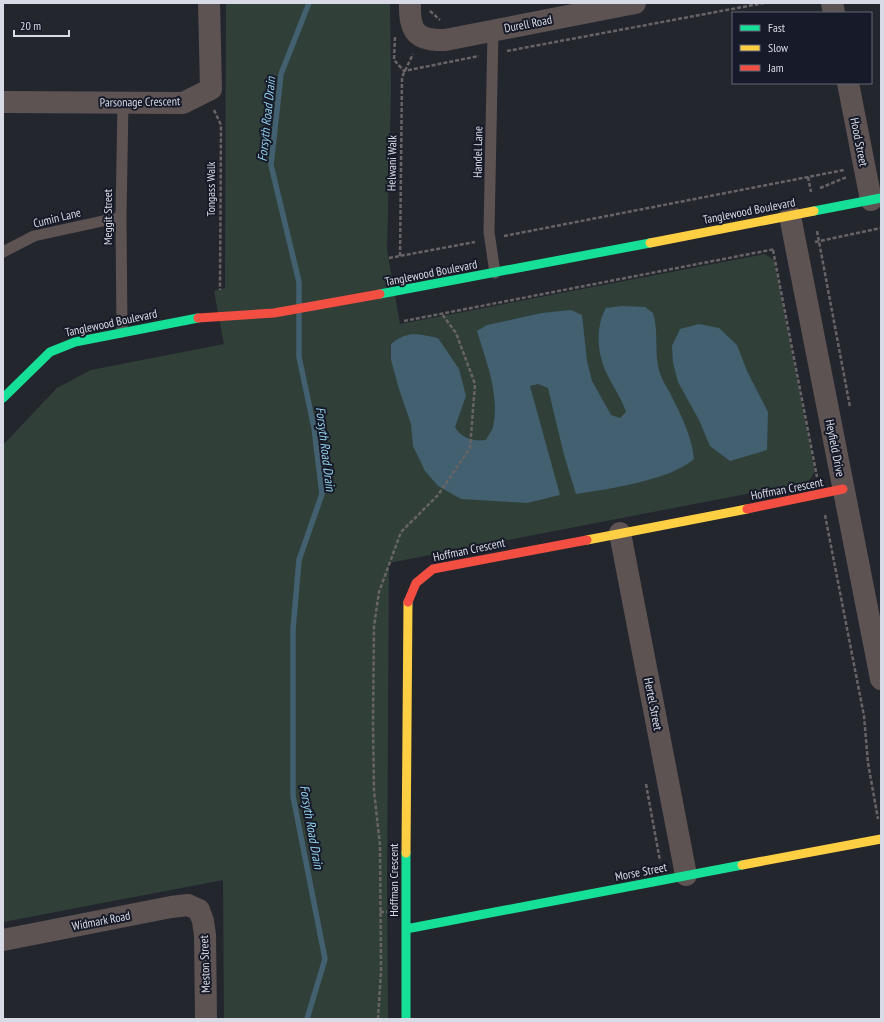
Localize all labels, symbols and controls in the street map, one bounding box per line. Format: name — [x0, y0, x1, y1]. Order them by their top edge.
scale bar — [14, 12, 69, 38]
street label: Durell Road — [503, 12, 553, 35]
legend — [732, 12, 872, 84]
text: 20 m — [20, 18, 41, 33]
text: Fast — [768, 20, 786, 35]
text: Slow — [768, 40, 789, 55]
text: Jam — [767, 60, 784, 75]
water label: Forsyth Road Drain — [254, 75, 280, 162]
street label: Parsonage Crescent — [100, 93, 181, 110]
street label: Hood Street — [847, 116, 872, 168]
street label: Handel Lane — [470, 126, 485, 178]
street label: Helwani Walk — [384, 134, 399, 191]
street label: Tongass Walk — [203, 161, 218, 216]
street label: Meggit Street — [100, 188, 115, 245]
street label: Tanglewood Boulevard — [701, 194, 796, 227]
street label: Cumin Lane — [31, 204, 82, 231]
street label: Tanglewood Boulevard — [383, 256, 478, 289]
street label: Tanglewood Boulevard — [63, 305, 158, 340]
water label: Forsyth Road Drain — [312, 406, 339, 494]
street label: Heyfield Drive — [823, 418, 848, 478]
street label: Hoffman Crescent — [749, 474, 825, 503]
street label: Hoffman Crescent — [431, 534, 507, 564]
street label: Hertel Street — [641, 676, 666, 732]
water label: Forsyth Road Drain — [296, 784, 327, 872]
street label: Hoffman Crescent — [386, 843, 401, 917]
street label: Morse Street — [614, 859, 669, 884]
street label: Widmark Road — [70, 908, 131, 934]
street label: Meston Street — [196, 934, 213, 993]

